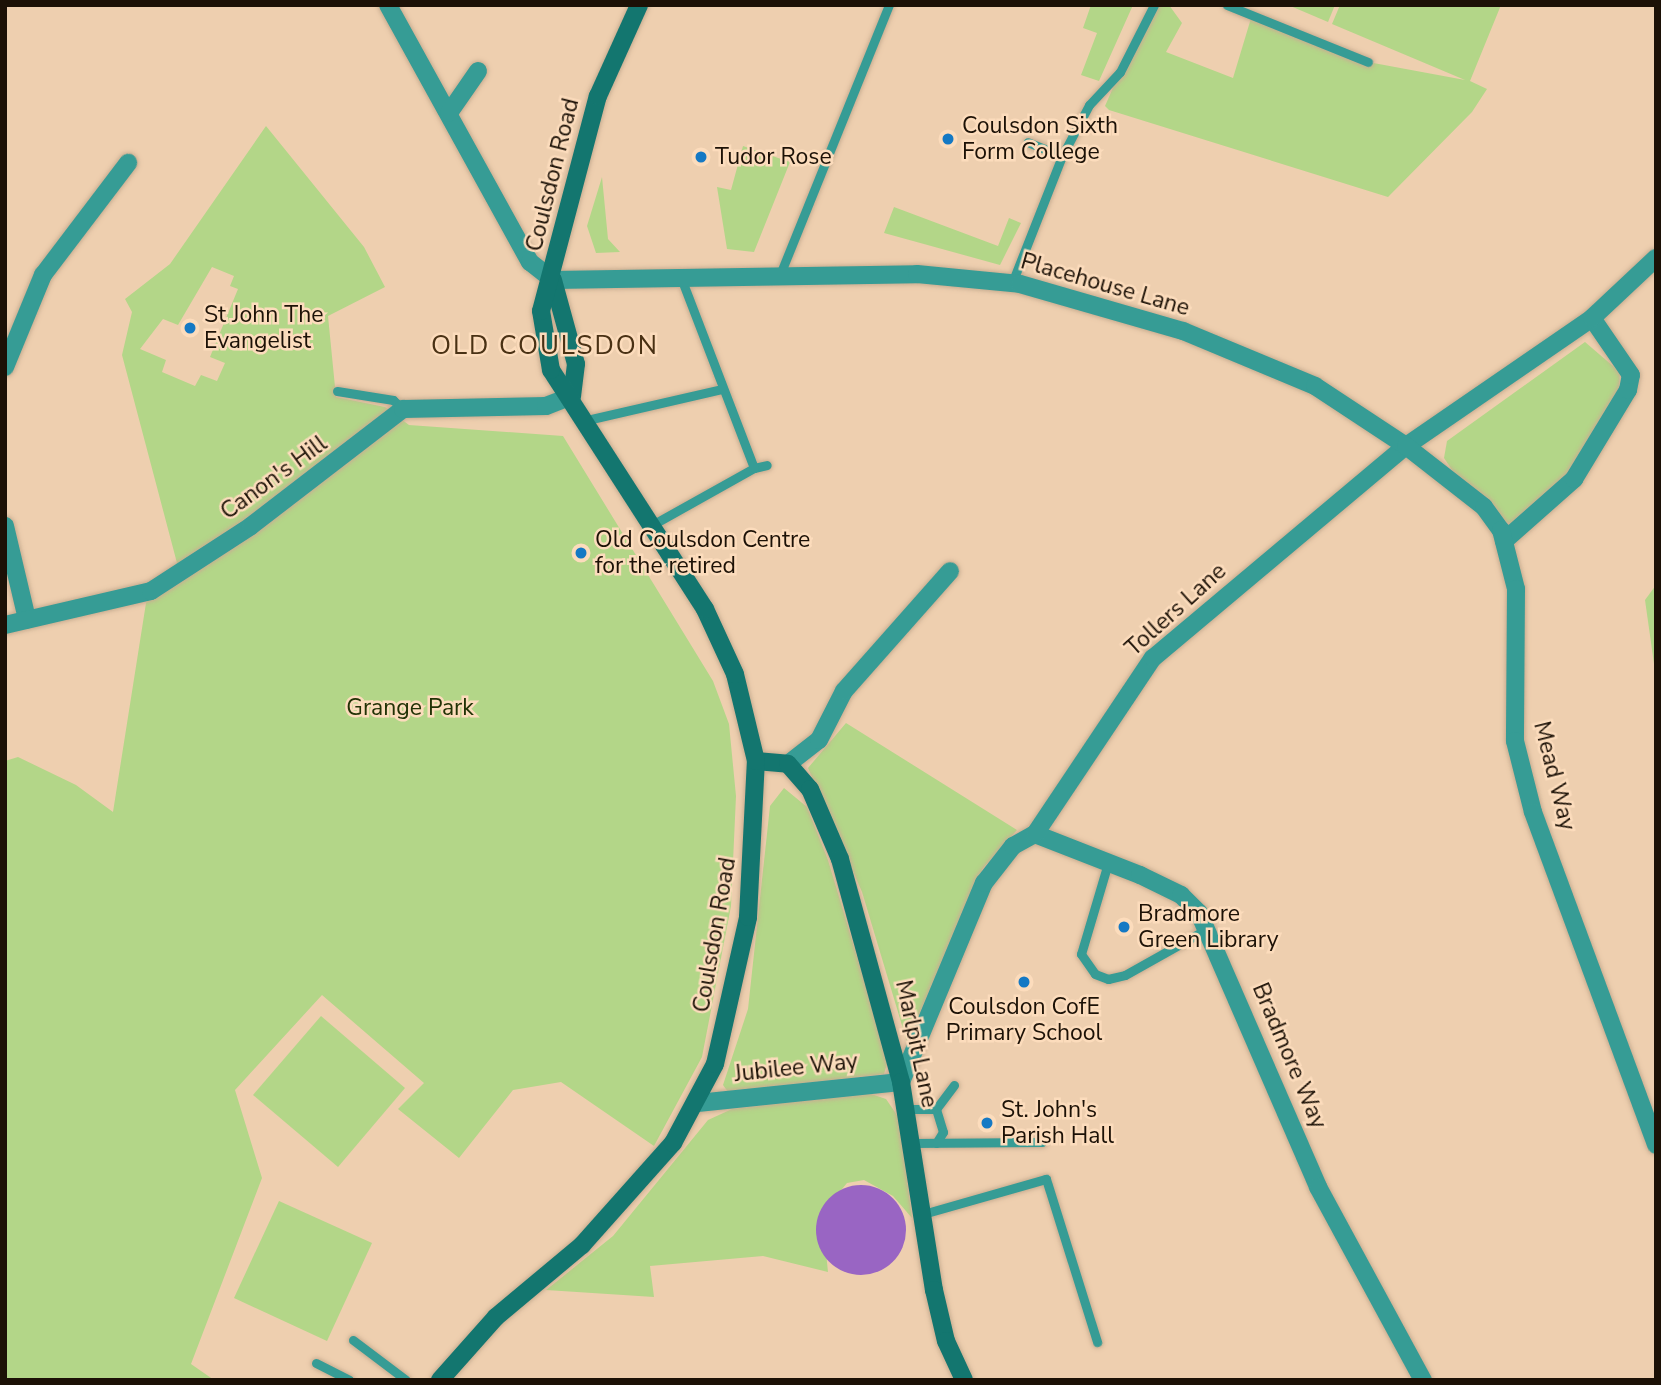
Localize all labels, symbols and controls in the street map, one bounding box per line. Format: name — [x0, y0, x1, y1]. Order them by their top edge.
street label: Coulsdon Road — [521, 96, 585, 254]
place label: Coulsdon Sixth Form College — [962, 112, 1118, 166]
marker: Coulsdon Sixth Form College — [940, 131, 956, 147]
place label: Tudor Rose — [715, 143, 832, 171]
marker: Tudor Rose — [693, 149, 709, 165]
street label: Placehouse Lane — [1017, 248, 1193, 322]
place label: St John The Evangelist — [204, 301, 323, 355]
marker: St John The Evangelist — [182, 320, 198, 336]
district label: OLD COULSDON — [433, 330, 657, 362]
street label: Canon's Hill — [215, 430, 333, 526]
place label: Old Coulsdon Centre for the retired — [595, 526, 810, 580]
marker: Old Coulsdon Centre for the retired — [573, 545, 589, 561]
street label: Tollers Lane — [1120, 558, 1232, 662]
park label: Grange Park — [346, 694, 474, 722]
street label: Mead Way — [1527, 719, 1581, 833]
street label: Coulsdon Road — [688, 855, 742, 1015]
place label: Bradmore Green Library — [1138, 900, 1279, 954]
marker: Bradmore Green Library — [1116, 919, 1132, 935]
marker: Coulsdon CofE Primary School — [1016, 974, 1032, 990]
street label: Marlpit Lane — [889, 978, 943, 1110]
street label: Bradmore Way — [1246, 979, 1332, 1133]
place label: Coulsdon CofE Primary School — [946, 993, 1102, 1047]
street label: Jubilee Way — [733, 1048, 859, 1088]
place label: St. John's Parish Hall — [1001, 1096, 1114, 1150]
marker: St. John's Parish Hall — [979, 1115, 995, 1131]

